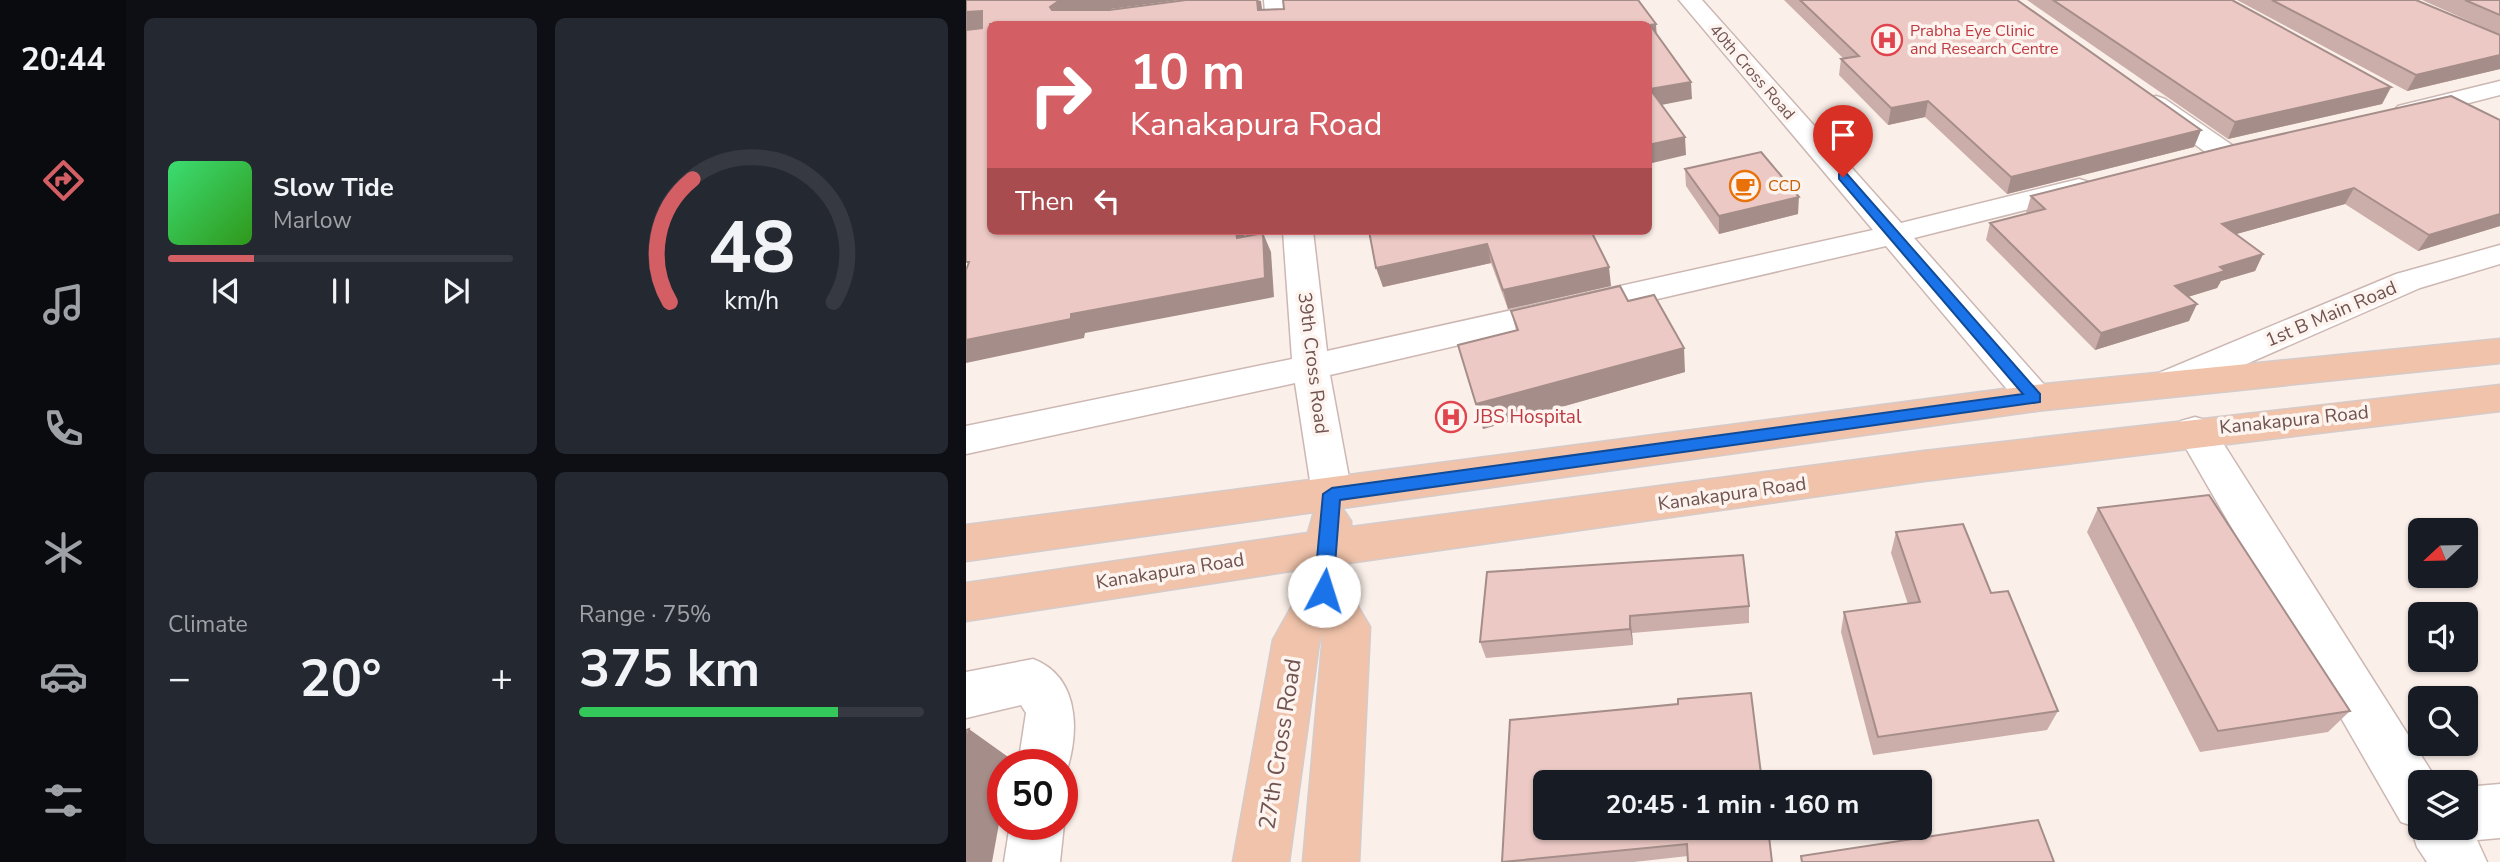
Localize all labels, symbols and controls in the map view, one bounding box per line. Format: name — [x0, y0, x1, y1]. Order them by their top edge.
street label: 40th Cross Road — [1704, 19, 1800, 125]
place label: Prabha Eye Clinic and Research Centre — [1910, 20, 2059, 60]
hospital icon: Prabha Eye Clinic and Research Centre — [1870, 23, 1904, 57]
text: 20:44 — [21, 38, 105, 81]
text: 10 m — [1130, 39, 1245, 106]
icon: right — [1015, 49, 1106, 140]
text: Kanakapura Road — [1130, 103, 1382, 146]
pin — [1813, 105, 1873, 177]
icon: arrive — [1824, 116, 1862, 154]
icon: directions — [39, 156, 88, 205]
cafe icon: CCD — [1728, 169, 1762, 203]
text: Slow Tide — [273, 170, 394, 205]
place label: CCD — [1768, 175, 1801, 197]
icon: left — [1088, 182, 1126, 220]
text: Then — [1015, 184, 1074, 219]
text: 48 — [708, 198, 795, 298]
text: Marlow — [273, 205, 352, 236]
icon: previous — [207, 272, 245, 310]
icon: pause — [322, 272, 360, 310]
icon: next — [437, 272, 475, 310]
street label: 1st B Main Road — [2261, 275, 2401, 353]
icon: music — [39, 280, 88, 329]
text: km/h — [724, 284, 779, 318]
street label: 39th Cross Road — [1291, 291, 1335, 435]
street label: Kanakapura Road — [2218, 399, 2370, 441]
hospital icon: JBS Hospital — [1434, 400, 1468, 434]
icon: phone — [39, 404, 88, 453]
place label: JBS Hospital — [1473, 404, 1582, 430]
street label: Kanakapura Road — [1656, 471, 1808, 517]
north arrow — [2408, 518, 2478, 588]
map controls — [2408, 518, 2478, 840]
icon: climate — [39, 528, 88, 577]
street label: Kanakapura Road — [1094, 546, 1246, 596]
position arrow — [1287, 554, 1361, 628]
text: Range · 75% — [579, 599, 711, 630]
button: sound — [2408, 602, 2478, 672]
text: Climate — [168, 609, 248, 640]
text: 375 km — [579, 633, 760, 704]
text: 20° — [299, 643, 382, 714]
icon: car — [39, 652, 88, 701]
text: − — [168, 653, 191, 704]
text: + — [490, 653, 513, 704]
street label: 27th Cross Road — [1251, 656, 1309, 832]
button: search — [2408, 686, 2478, 756]
speed limit sign: 50 — [987, 749, 1078, 840]
button: layers — [2408, 770, 2478, 840]
icon: filters — [39, 776, 88, 825]
text: 20:45 · 1 min · 160 m — [1606, 787, 1859, 822]

